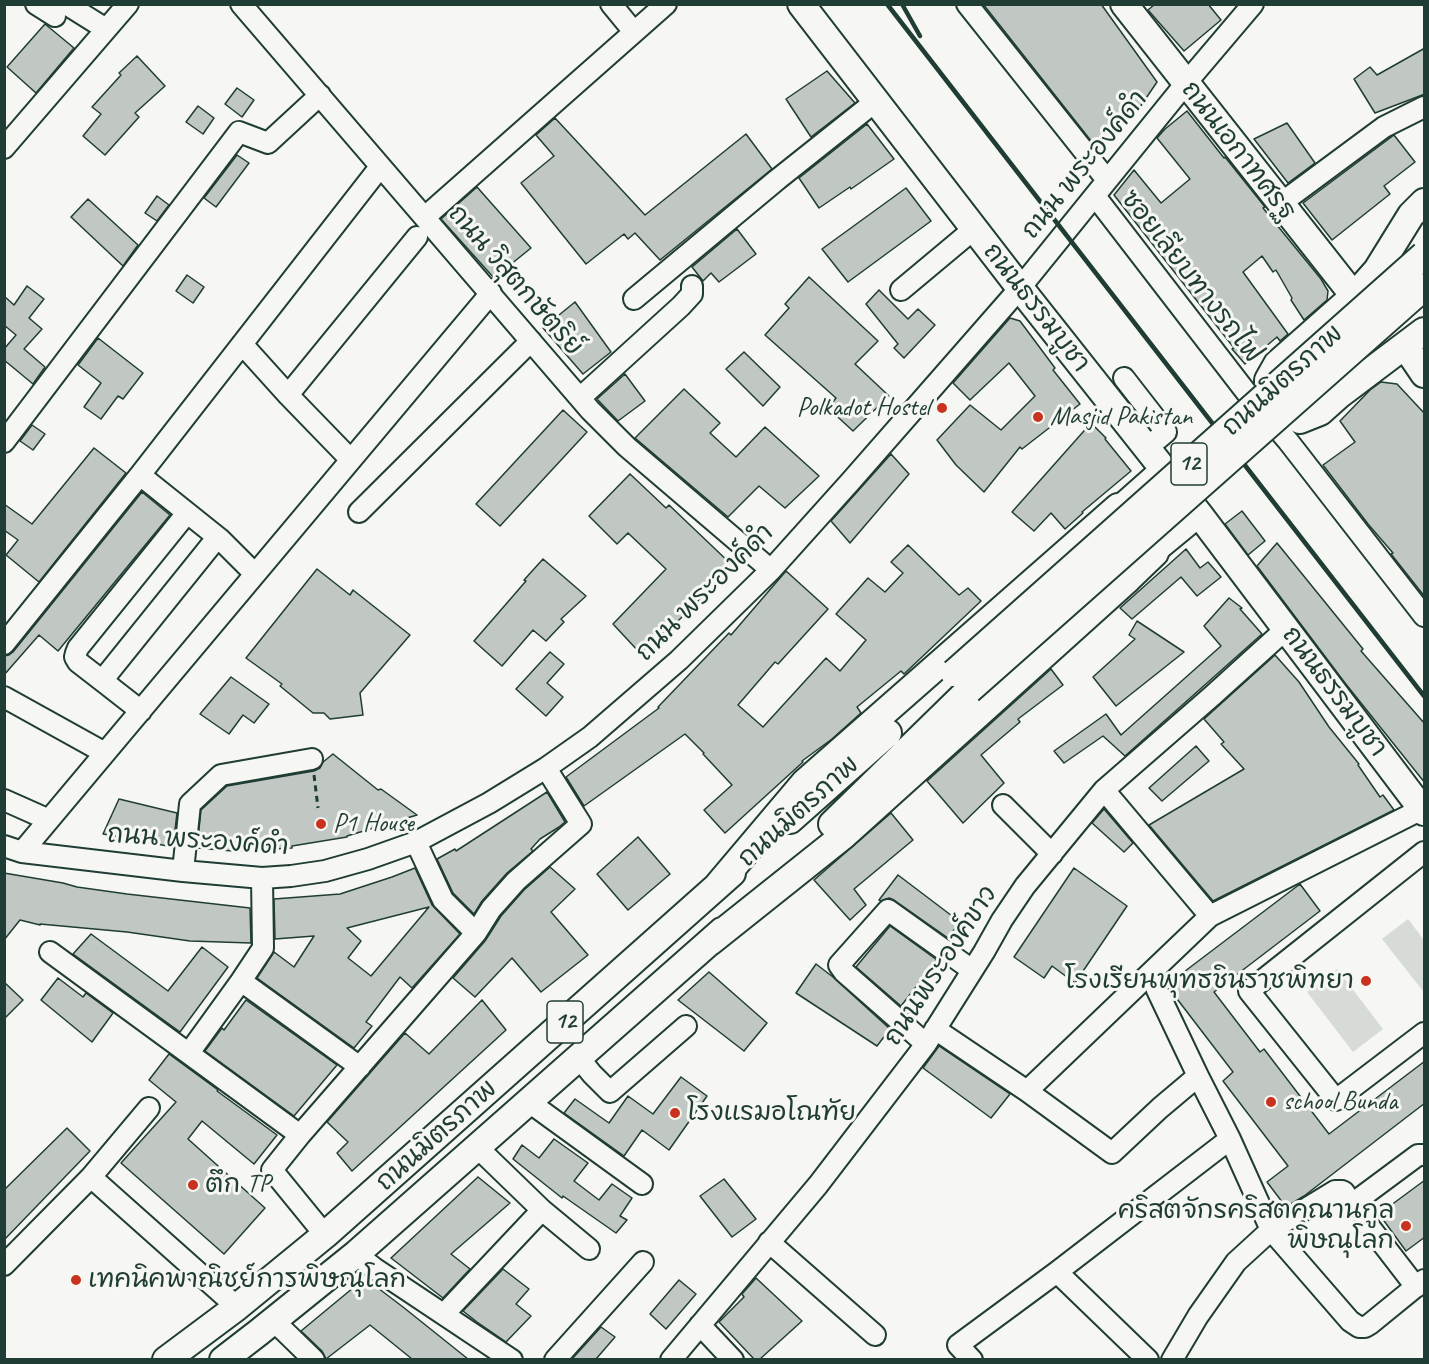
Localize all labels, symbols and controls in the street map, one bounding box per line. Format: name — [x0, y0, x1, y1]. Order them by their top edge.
street label: ถนนเอกาทศรฐ — [1174, 75, 1302, 227]
street label: ถนน พระองค์ดำ — [1016, 85, 1154, 245]
street label: ซอยเลียบทางรถไฟ — [1114, 184, 1268, 370]
street label: ถนน วิสุตกษัตริย์ — [441, 199, 589, 363]
street label: ถนนธรรมบูชา — [976, 237, 1096, 379]
street label: ถนนมิตรภาพ — [1216, 319, 1350, 443]
place label: Polkadot Hostel — [797, 392, 930, 424]
marker: Polkadot Hostel — [935, 401, 949, 415]
place label: Masjid Pakistan — [1050, 401, 1192, 433]
marker: Masjid Pakistan — [1031, 410, 1045, 424]
road number: 12 — [1171, 443, 1207, 485]
street label: ถนน พระองค์ดำ — [630, 518, 780, 668]
street label: ถนนธรรมบูชา — [1275, 621, 1393, 763]
street label: ถนนมิตรภาพ — [732, 750, 866, 874]
place label: P1 House — [333, 808, 414, 840]
marker: P1 House — [314, 817, 328, 831]
street label: ถนน พระองค์ดำ — [106, 819, 290, 863]
street label: ถนนพระองค์ขาว — [878, 880, 1004, 1052]
place label: โรงเรียนพุทธชินราชพิทยา — [1065, 965, 1354, 997]
marker: โรงเรียนพุทธชินราชพิทยา — [1359, 974, 1373, 988]
road number: 12 — [547, 1001, 583, 1043]
street label: ถนนมิตรภาพ — [370, 1074, 504, 1198]
place label: school Bunda — [1283, 1086, 1397, 1118]
marker: school Bunda — [1264, 1095, 1278, 1109]
place label: โรงแรมอโณทัย — [687, 1097, 856, 1129]
marker: โรงแรมอโณทัย — [668, 1106, 682, 1120]
place label: ตึก TP — [205, 1169, 271, 1201]
marker: ตึก TP — [186, 1178, 200, 1192]
place label: คริสตจักรคริสตคุณานุกูล พิษณุโลก — [1118, 1195, 1394, 1256]
marker: คริสตจักรคริสตคุณานุกูล พิษณุโลก — [1399, 1219, 1413, 1233]
place label: เทคนิคพาณิชย์การพิษณุโลก — [88, 1264, 406, 1296]
marker: เทคนิคพาณิชย์การพิษณุโลก — [69, 1273, 83, 1287]

